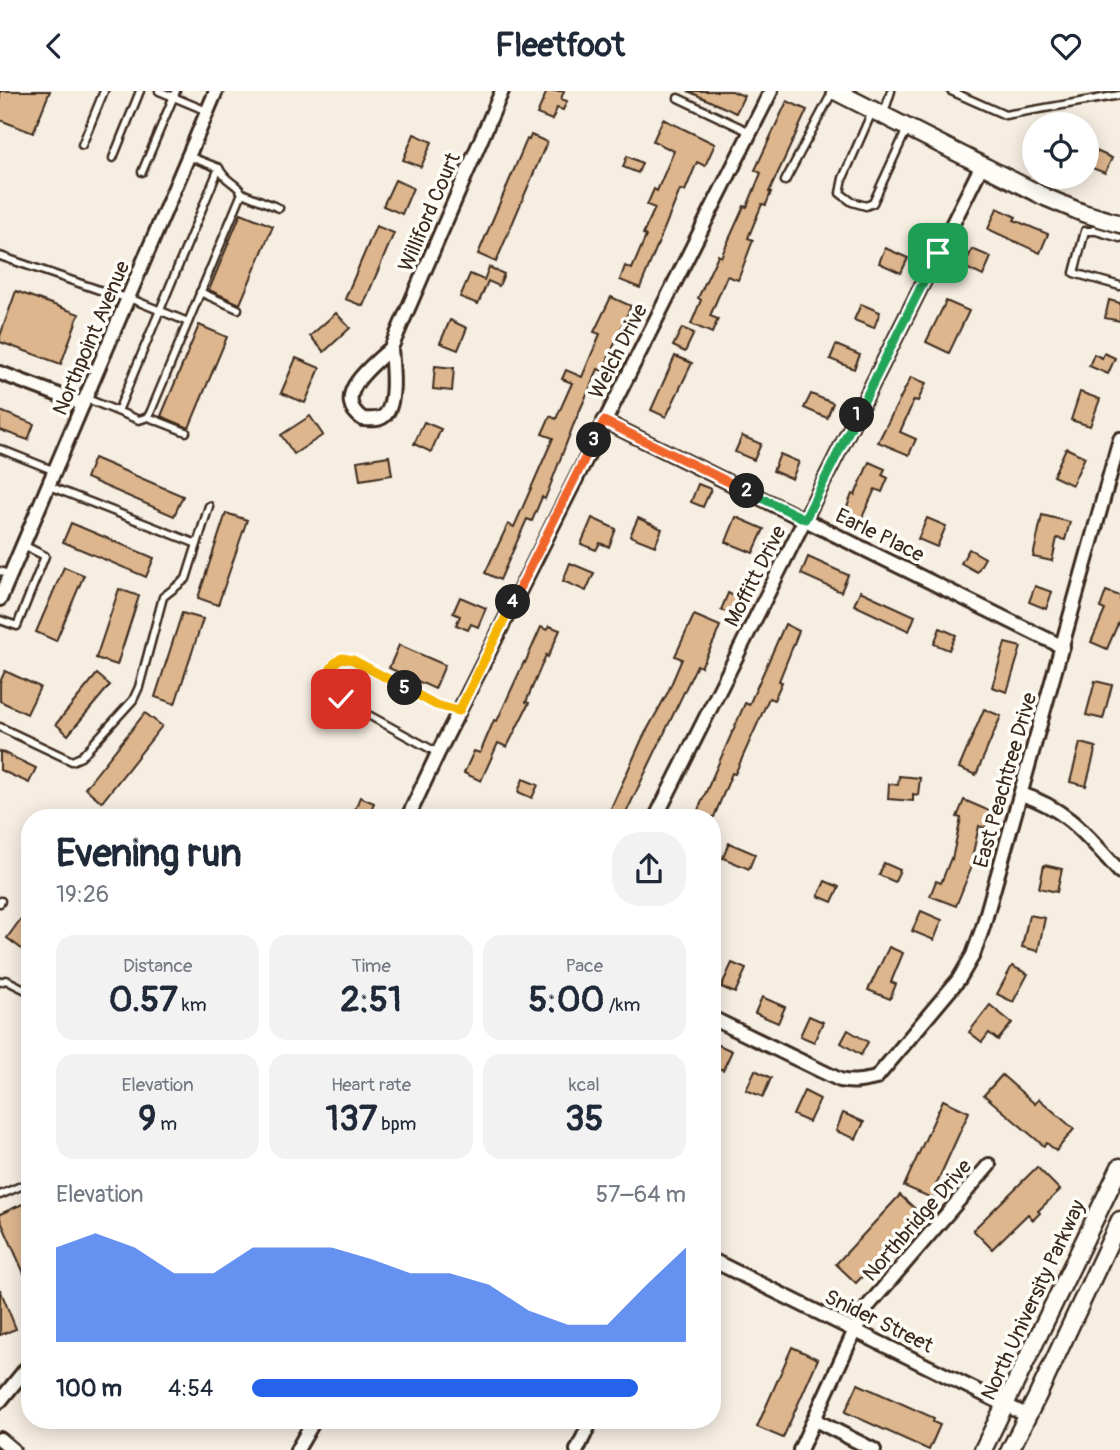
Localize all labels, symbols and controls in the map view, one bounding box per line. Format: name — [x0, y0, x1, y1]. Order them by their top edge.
text: Fleetfoot — [495, 26, 625, 66]
icon: back — [35, 27, 73, 65]
icon: heart — [1047, 27, 1085, 65]
map controls — [1022, 112, 1099, 189]
button: locate — [1022, 112, 1099, 189]
street label: Williford Court — [392, 148, 467, 276]
pin — [908, 223, 968, 283]
icon: arrive — [919, 234, 957, 272]
street label: Northpoint Avenue — [47, 256, 136, 420]
street label: Welch Drive — [583, 299, 654, 403]
pin: 1 — [840, 397, 874, 433]
text: 1 — [853, 402, 860, 426]
pin: 3 — [576, 423, 612, 457]
text: 3 — [588, 427, 599, 451]
pin: 2 — [730, 473, 764, 509]
text: 2 — [741, 478, 752, 502]
street label: Earle Place — [831, 502, 929, 569]
street label: Moffitt Drive — [718, 520, 793, 631]
pin: 4 — [496, 585, 530, 619]
text: 4 — [507, 589, 518, 613]
pin — [311, 669, 371, 729]
pin: 5 — [388, 671, 422, 705]
text: 5 — [399, 675, 410, 699]
icon: check — [322, 680, 360, 718]
street label: East Peachtree Drive — [968, 689, 1044, 871]
text: Evening run — [56, 830, 242, 878]
button: share — [612, 832, 686, 906]
text: 19:26 — [56, 880, 109, 909]
text: Distance — [123, 954, 192, 978]
text: Time — [351, 954, 391, 978]
text: Pace — [566, 954, 603, 978]
text: 0.57 — [109, 978, 178, 1022]
text: 2:51 — [340, 978, 402, 1022]
text: 5:00 — [528, 978, 605, 1022]
text: km — [178, 993, 207, 1017]
text: /km — [605, 993, 640, 1017]
text: Elevation — [121, 1073, 194, 1097]
text: Heart rate — [331, 1073, 411, 1097]
text: kcal — [569, 1073, 600, 1097]
text: 9 — [138, 1097, 156, 1141]
text: 137 — [325, 1097, 377, 1141]
text: 35 — [565, 1097, 604, 1141]
text: m — [156, 1112, 177, 1136]
text: bpm — [377, 1112, 417, 1136]
street label: Northbridge Drive — [857, 1153, 978, 1287]
text: Elevation — [56, 1180, 144, 1209]
text: 57–64 m — [596, 1180, 686, 1209]
street label: North University Parkway — [975, 1196, 1092, 1405]
street label: Snider Street — [820, 1284, 938, 1360]
text: 100 m — [56, 1374, 122, 1403]
text: 4:54 — [168, 1374, 213, 1403]

